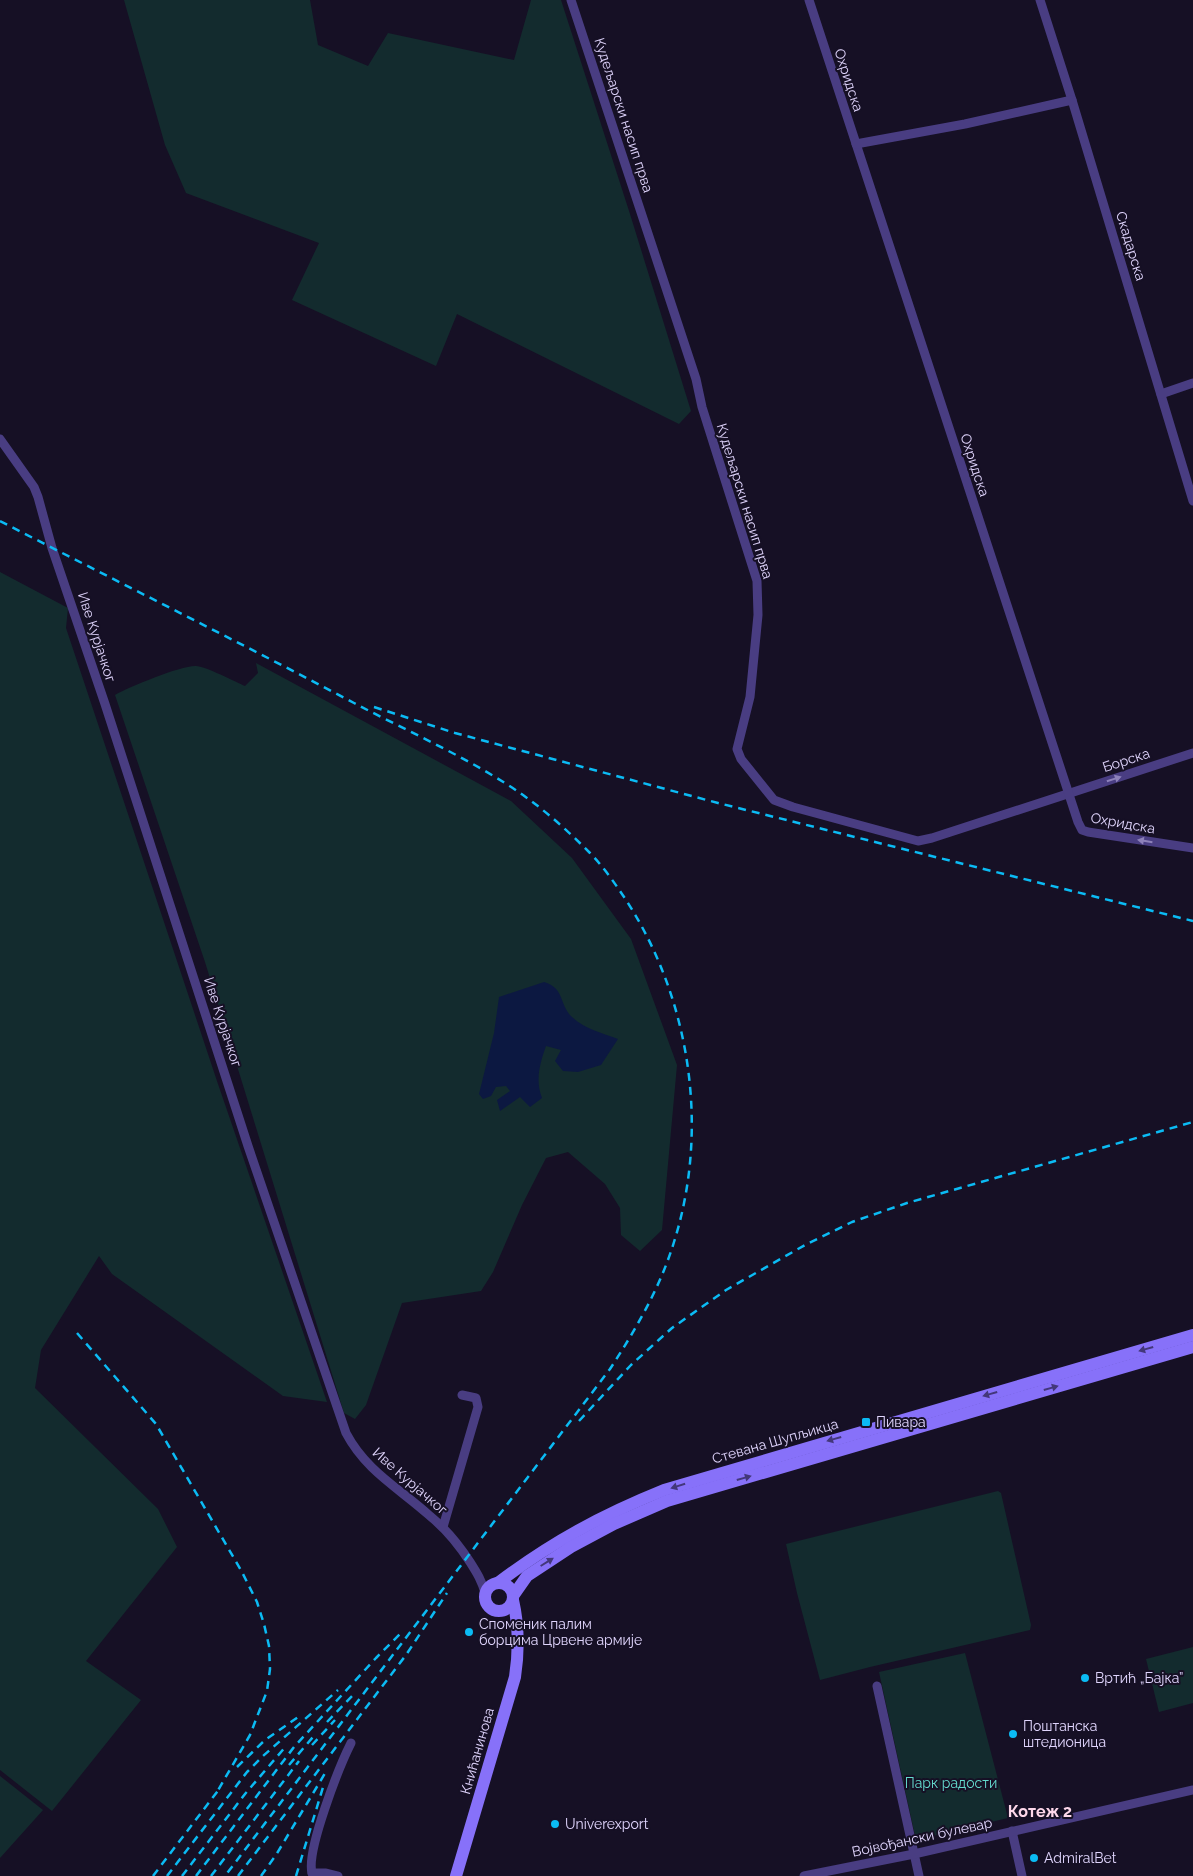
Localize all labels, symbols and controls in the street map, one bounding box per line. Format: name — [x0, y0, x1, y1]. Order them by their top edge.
street label: Кудељарски насип прва — [591, 36, 657, 194]
street label: Охридска — [831, 47, 867, 113]
street label: Скадарска — [1113, 209, 1149, 283]
street label: Кудељарски насип прва — [714, 421, 776, 581]
street label: Охридска — [957, 432, 993, 498]
street label: Иве Курјачког — [75, 590, 119, 684]
street label: Борска — [1100, 745, 1152, 775]
one-way arrow — [1107, 774, 1122, 782]
street label: Охридска — [1089, 809, 1157, 837]
one-way arrow — [1136, 837, 1152, 845]
street label: Иве Курјачког — [201, 975, 245, 1069]
one-way arrow — [1139, 1345, 1154, 1353]
one-way arrow — [1044, 1383, 1059, 1391]
one-way arrow — [982, 1390, 998, 1398]
place label: Пивара — [876, 1414, 926, 1430]
street label: Стевана Шупљикца — [710, 1415, 840, 1467]
marker: Пивара — [860, 1416, 872, 1428]
one-way arrow — [826, 1436, 841, 1444]
street label: Иве Курјачког — [369, 1444, 451, 1518]
one-way arrow — [737, 1473, 752, 1481]
one-way arrow — [671, 1483, 686, 1490]
one-way arrow — [541, 1558, 554, 1567]
place label: Споменик палим борцима Црвене армије — [479, 1616, 642, 1648]
marker: Споменик палим борцима Црвене армије — [463, 1626, 475, 1638]
place label: Вртић „Бајка” — [1095, 1670, 1183, 1686]
marker: Вртић „Бајка” — [1079, 1672, 1091, 1684]
street label: Книћанинова — [457, 1706, 497, 1796]
place label: Поштанска штедионица — [1023, 1718, 1106, 1750]
marker: Поштанска штедионица — [1007, 1728, 1019, 1740]
park label: Парк радости — [905, 1775, 997, 1791]
district label: Котеж 2 — [1008, 1802, 1072, 1821]
street label: Војвођански булевар — [850, 1814, 994, 1860]
place label: Univerexport — [565, 1816, 649, 1832]
marker: Univerexport — [549, 1818, 561, 1830]
place label: AdmiralBet — [1044, 1850, 1117, 1866]
marker: AdmiralBet — [1028, 1852, 1040, 1864]

